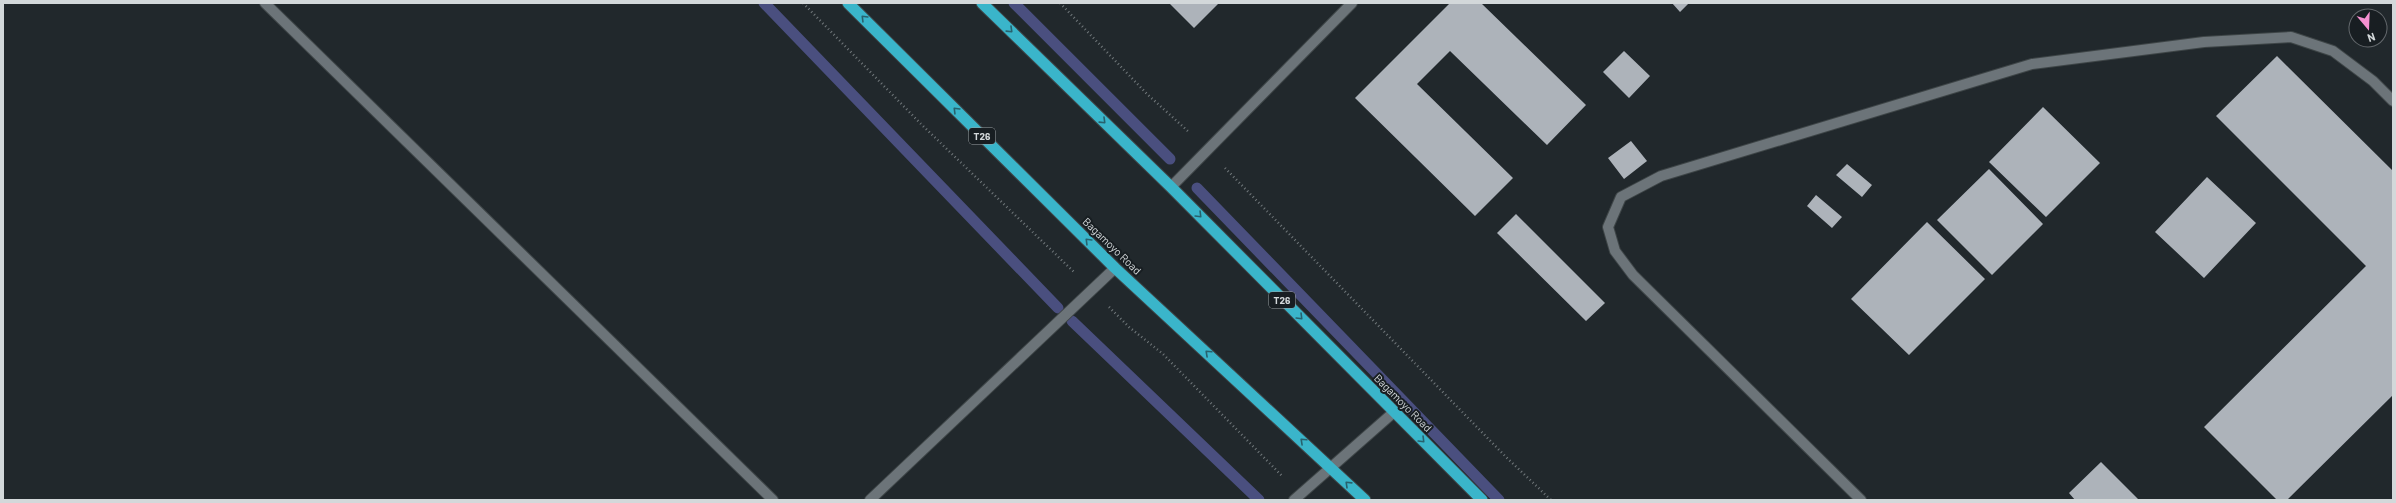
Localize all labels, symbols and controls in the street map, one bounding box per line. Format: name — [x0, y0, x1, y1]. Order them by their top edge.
north arrow — [2348, 8, 2388, 48]
one-way arrow — [861, 15, 868, 23]
one-way arrow — [1005, 25, 1013, 33]
text: N — [2366, 31, 2377, 45]
one-way arrow — [953, 107, 961, 115]
one-way arrow — [1098, 116, 1106, 124]
road number: T26 — [969, 128, 995, 144]
one-way arrow — [1194, 210, 1201, 218]
street label: Bagamoyo Road — [1080, 215, 1144, 277]
one-way arrow — [1085, 238, 1093, 246]
road number: T26 — [1269, 292, 1295, 308]
one-way arrow — [1295, 312, 1303, 320]
one-way arrow — [1205, 351, 1212, 358]
street label: Bagamoyo Road — [1372, 371, 1435, 434]
one-way arrow — [1417, 435, 1424, 443]
one-way arrow — [1300, 439, 1308, 446]
one-way arrow — [1345, 481, 1353, 489]

